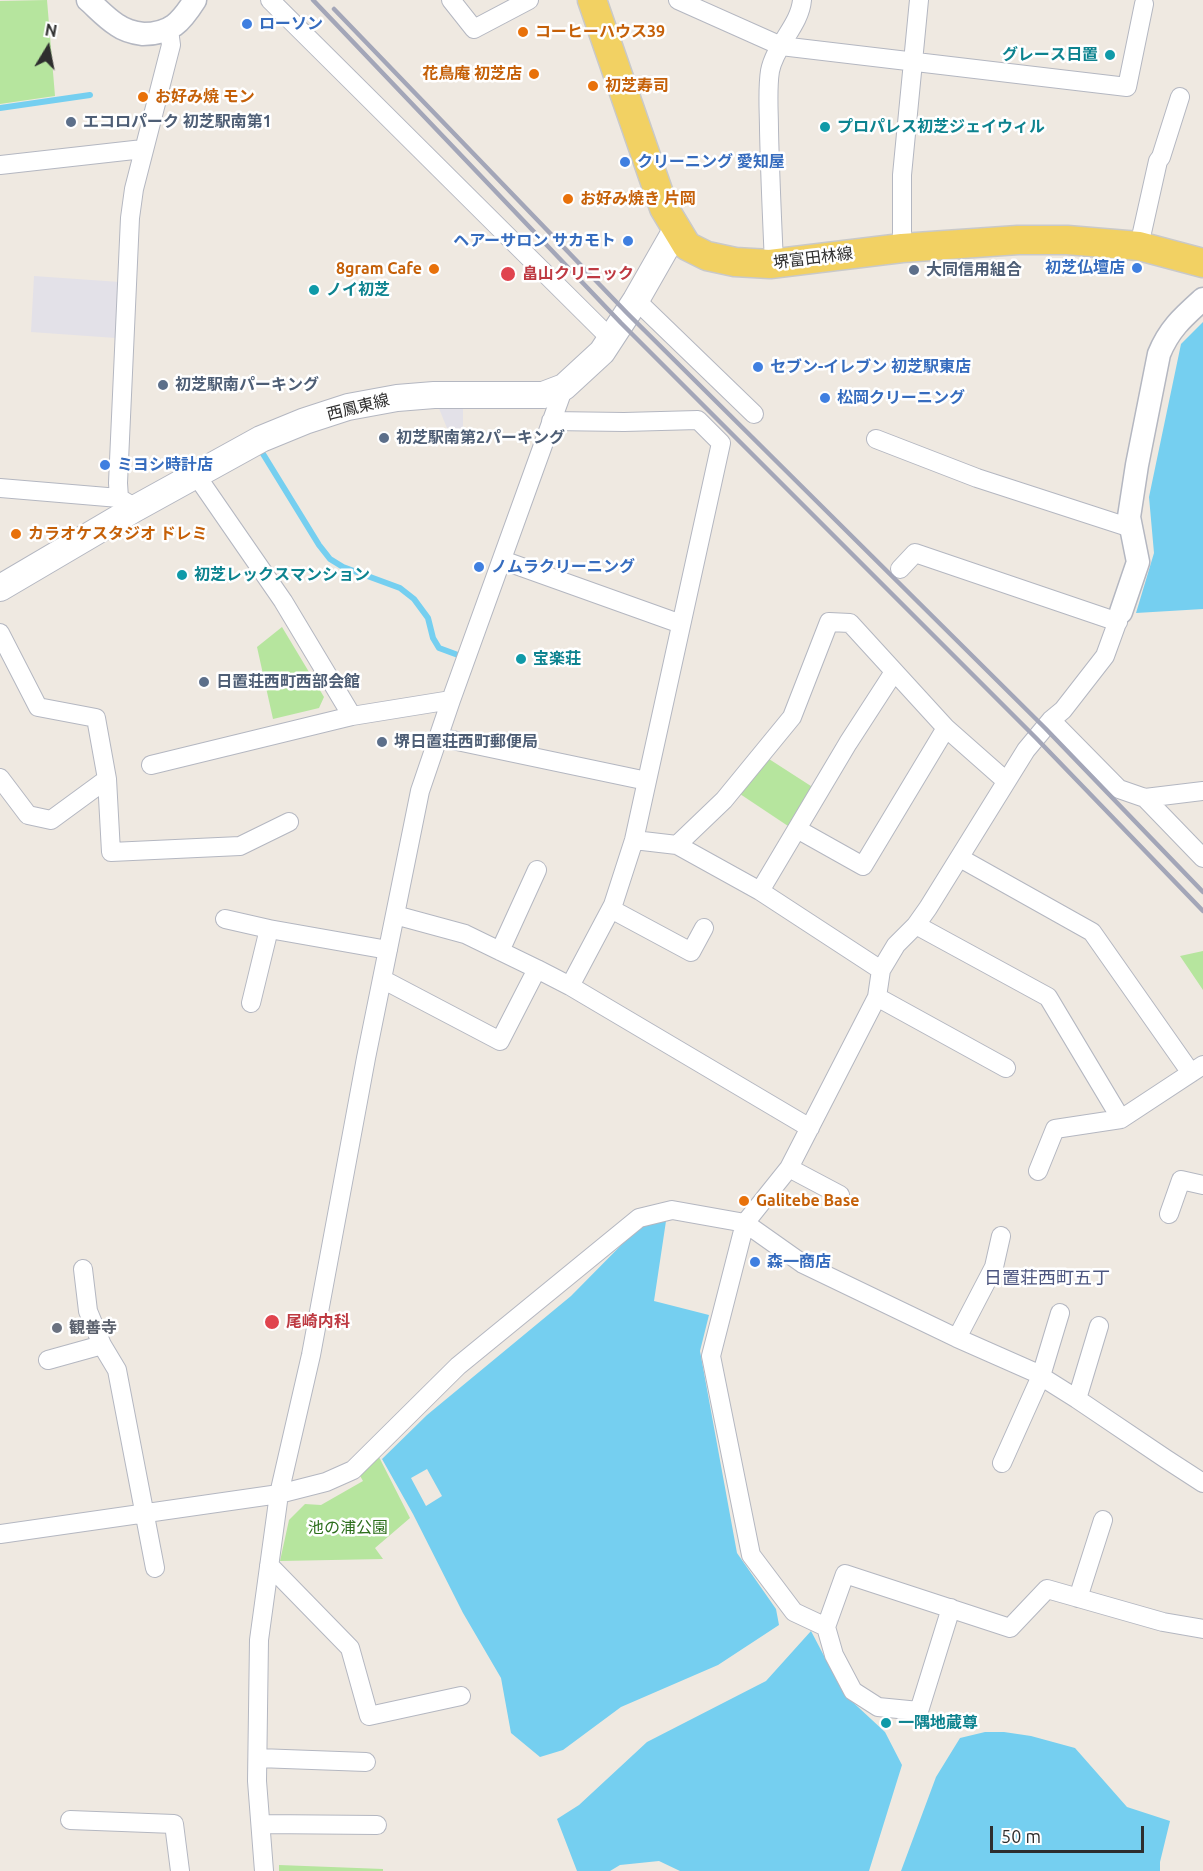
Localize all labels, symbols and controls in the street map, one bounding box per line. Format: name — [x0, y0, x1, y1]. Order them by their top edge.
place label: ローソン — [259, 14, 323, 34]
marker: ローソン — [240, 17, 254, 31]
north arrow — [18, 18, 78, 78]
text: N — [44, 20, 59, 40]
place label: コーヒーハウス39 — [535, 22, 665, 42]
marker: コーヒーハウス39 — [516, 25, 530, 39]
place label: グレース日置 — [1002, 45, 1098, 65]
marker: グレース日置 — [1103, 48, 1117, 62]
place label: 花鳥庵 初芝店 — [422, 64, 522, 84]
marker: 花鳥庵 初芝店 — [527, 67, 541, 81]
place label: 初芝寿司 — [605, 76, 669, 96]
marker: 初芝寿司 — [586, 79, 600, 93]
place label: お好み焼 モン — [155, 87, 255, 107]
marker: お好み焼 モン — [136, 90, 150, 104]
place label: エコロパーク 初芝駅南第1 — [83, 112, 272, 132]
marker: エコロパーク 初芝駅南第1 — [64, 115, 78, 129]
place label: プロパレス初芝ジェイウィル — [837, 117, 1045, 137]
marker: プロパレス初芝ジェイウィル — [818, 120, 832, 134]
place label: クリーニング 愛知屋 — [637, 152, 785, 172]
marker: クリーニング 愛知屋 — [618, 155, 632, 169]
place label: お好み焼き 片岡 — [580, 189, 696, 209]
marker: お好み焼き 片岡 — [561, 192, 575, 206]
place label: ヘアーサロン サカモト — [453, 231, 616, 251]
marker: ヘアーサロン サカモト — [621, 234, 635, 248]
street label: 堺富田林線 — [772, 244, 854, 272]
place label: 初芝仏壇店 — [1045, 258, 1125, 278]
place label: 8gram Cafe — [336, 259, 422, 279]
place label: 大同信用組合 — [926, 260, 1022, 280]
marker: 初芝仏壇店 — [1130, 261, 1144, 275]
marker: 8gram Cafe — [427, 262, 441, 276]
marker: 大同信用組合 — [907, 263, 921, 277]
place label: 畠山クリニック — [522, 264, 634, 284]
marker: 畠山クリニック — [499, 265, 517, 283]
place label: ノイ初芝 — [326, 280, 390, 300]
marker: ノイ初芝 — [307, 283, 321, 297]
place label: セブン-イレブン 初芝駅東店 — [770, 357, 971, 377]
marker: セブン-イレブン 初芝駅東店 — [751, 360, 765, 374]
place label: 初芝駅南パーキング — [175, 375, 319, 395]
marker: 初芝駅南パーキング — [156, 378, 170, 392]
place label: 松岡クリーニング — [837, 388, 965, 408]
street label: 西鳳東線 — [325, 390, 391, 424]
marker: 松岡クリーニング — [818, 391, 832, 405]
place label: 初芝駅南第2パーキング — [396, 428, 565, 448]
marker: 初芝駅南第2パーキング — [377, 431, 391, 445]
place label: ミヨシ時計店 — [117, 455, 213, 475]
marker: ミヨシ時計店 — [98, 458, 112, 472]
place label: カラオケスタジオ ドレミ — [28, 524, 208, 544]
marker: カラオケスタジオ ドレミ — [9, 527, 23, 541]
place label: ノムラクリーニング — [491, 557, 635, 577]
marker: ノムラクリーニング — [472, 560, 486, 574]
place label: 初芝レックスマンション — [194, 565, 370, 585]
marker: 初芝レックスマンション — [175, 568, 189, 582]
place label: 宝楽荘 — [533, 649, 581, 669]
marker: 宝楽荘 — [514, 652, 528, 666]
place label: 日置荘西町西部会館 — [216, 672, 360, 692]
marker: 日置荘西町西部会館 — [197, 675, 211, 689]
place label: 堺日置荘西町郵便局 — [394, 732, 538, 752]
marker: 堺日置荘西町郵便局 — [375, 735, 389, 749]
place label: Galitebe Base — [756, 1191, 860, 1211]
marker: Galitebe Base — [737, 1194, 751, 1208]
place label: 森一商店 — [767, 1252, 831, 1272]
marker: 森一商店 — [748, 1255, 762, 1269]
district label: 日置荘西町五丁 — [984, 1267, 1110, 1289]
place label: 尾崎内科 — [286, 1312, 350, 1332]
marker: 尾崎内科 — [263, 1313, 281, 1331]
place label: 観善寺 — [69, 1318, 117, 1338]
marker: 観善寺 — [50, 1321, 64, 1335]
park label: 池の浦公園 — [308, 1518, 388, 1538]
place label: 一隅地蔵尊 — [898, 1713, 978, 1733]
marker: 一隅地蔵尊 — [879, 1716, 893, 1730]
scale bar — [993, 1814, 1148, 1852]
text: 50 m — [1001, 1826, 1041, 1846]

